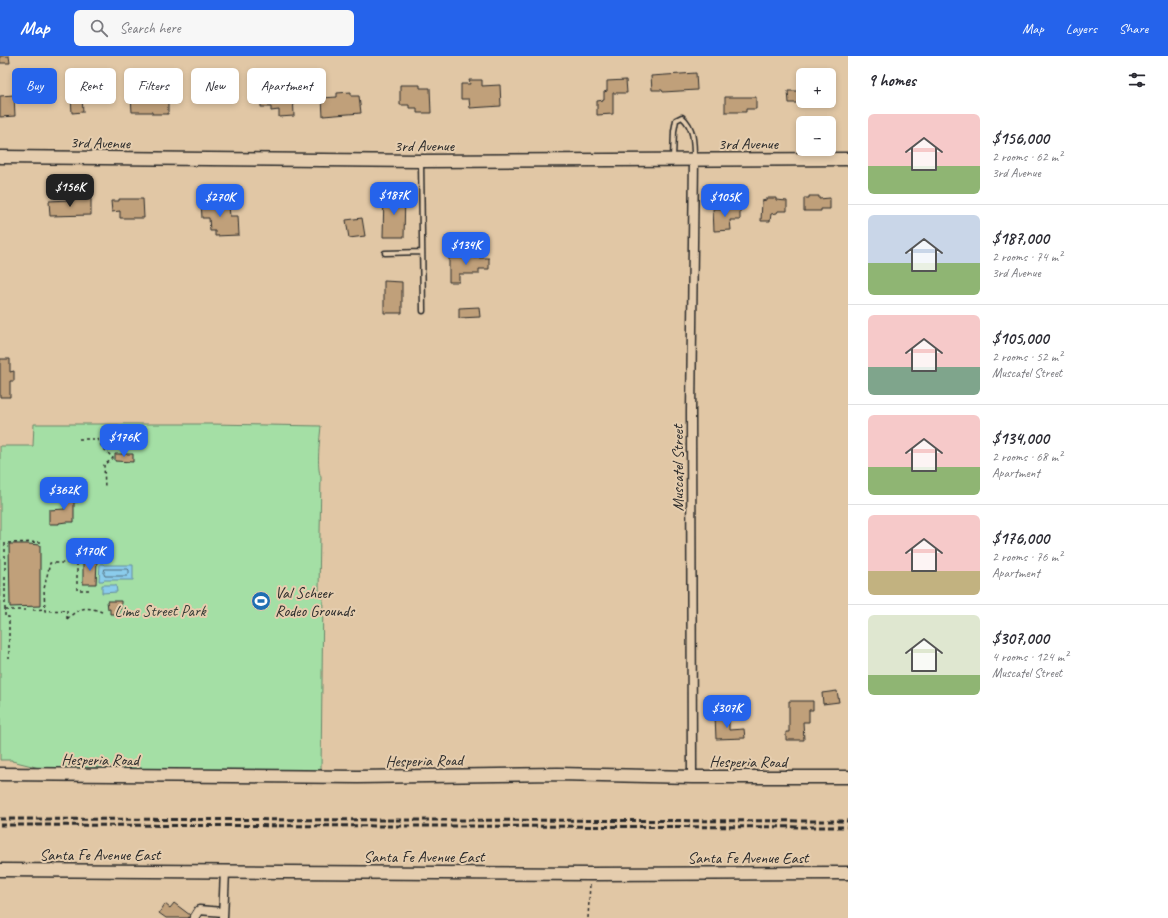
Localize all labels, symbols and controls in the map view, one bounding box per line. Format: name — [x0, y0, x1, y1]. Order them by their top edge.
search box — [74, 10, 354, 46]
text: Map — [20, 16, 50, 40]
icon: search — [88, 17, 110, 39]
text: Search here — [120, 19, 181, 38]
text: Map — [1022, 20, 1044, 37]
text: Layers — [1066, 20, 1097, 37]
text: Share — [1119, 20, 1148, 37]
chip: Buy — [12, 68, 57, 104]
chip: Rent — [65, 68, 116, 104]
chip: Filters — [124, 68, 183, 104]
chip: New — [191, 68, 239, 104]
chip: Apartment — [247, 68, 326, 104]
map controls — [796, 68, 836, 156]
button: + — [796, 68, 836, 108]
icon: filters — [1126, 69, 1148, 91]
text: 9 homes — [868, 70, 916, 91]
button: − — [796, 116, 836, 156]
text: $156,000 — [992, 128, 1049, 149]
icon: home — [900, 130, 948, 178]
street label: 3rd Avenue — [70, 132, 132, 154]
street label: 3rd Avenue — [718, 134, 780, 154]
street label: 3rd Avenue — [394, 136, 456, 156]
text: 2 rooms · 62 m² — [992, 149, 1062, 165]
text: 3rd Avenue — [992, 165, 1041, 181]
pin: $156K — [42, 174, 98, 208]
text: $156K — [55, 179, 85, 195]
pin: $187K — [366, 182, 422, 216]
pin: $270K — [192, 184, 248, 218]
pin: $105K — [697, 184, 753, 218]
text: $187K — [379, 187, 409, 203]
text: $270K — [205, 189, 235, 205]
text: $105K — [710, 189, 740, 205]
text: $187,000 — [992, 228, 1049, 249]
icon: home — [900, 231, 948, 279]
pin: $134K — [438, 232, 494, 266]
text: $134K — [451, 237, 481, 253]
text: 2 rooms · 74 m² — [992, 249, 1062, 265]
text: 3rd Avenue — [992, 265, 1041, 281]
text: $105,000 — [992, 328, 1049, 349]
icon: home — [900, 331, 948, 379]
text: 2 rooms · 52 m² — [992, 349, 1062, 365]
text: Muscatel Street — [992, 365, 1062, 381]
street label: Muscatel Street — [668, 423, 688, 511]
pin: $176K — [96, 424, 152, 458]
text: $134,000 — [992, 428, 1049, 449]
text: $176K — [109, 429, 139, 445]
icon: home — [900, 431, 948, 479]
text: 2 rooms · 68 m² — [992, 449, 1062, 465]
text: Apartment — [992, 465, 1040, 481]
pin: $362K — [36, 477, 92, 511]
text: $362K — [49, 482, 79, 498]
text: $176,000 — [992, 528, 1049, 549]
icon: home — [900, 531, 948, 579]
pin: $170K — [62, 538, 118, 572]
text: $170K — [75, 543, 105, 559]
text: 2 rooms · 76 m² — [992, 549, 1062, 565]
text: Apartment — [992, 565, 1040, 581]
place label: Val Scheer Rodeo Grounds — [275, 583, 356, 621]
sports icon: Val Scheer Rodeo Grounds — [250, 590, 272, 612]
park label: Lime Street Park — [114, 601, 207, 621]
text: $307,000 — [992, 628, 1049, 649]
icon: home — [900, 631, 948, 679]
text: 4 rooms · 124 m² — [992, 649, 1068, 665]
text: Muscatel Street — [992, 665, 1062, 681]
pin: $307K — [699, 695, 755, 729]
text: $307K — [712, 700, 742, 716]
street label: Hesperia Road — [61, 750, 141, 770]
street label: Hesperia Road — [385, 750, 466, 772]
street label: Hesperia Road — [709, 752, 789, 772]
street label: Santa Fe Avenue East — [40, 845, 162, 865]
street label: Santa Fe Avenue East — [364, 847, 486, 867]
street label: Santa Fe Avenue East — [688, 848, 810, 868]

